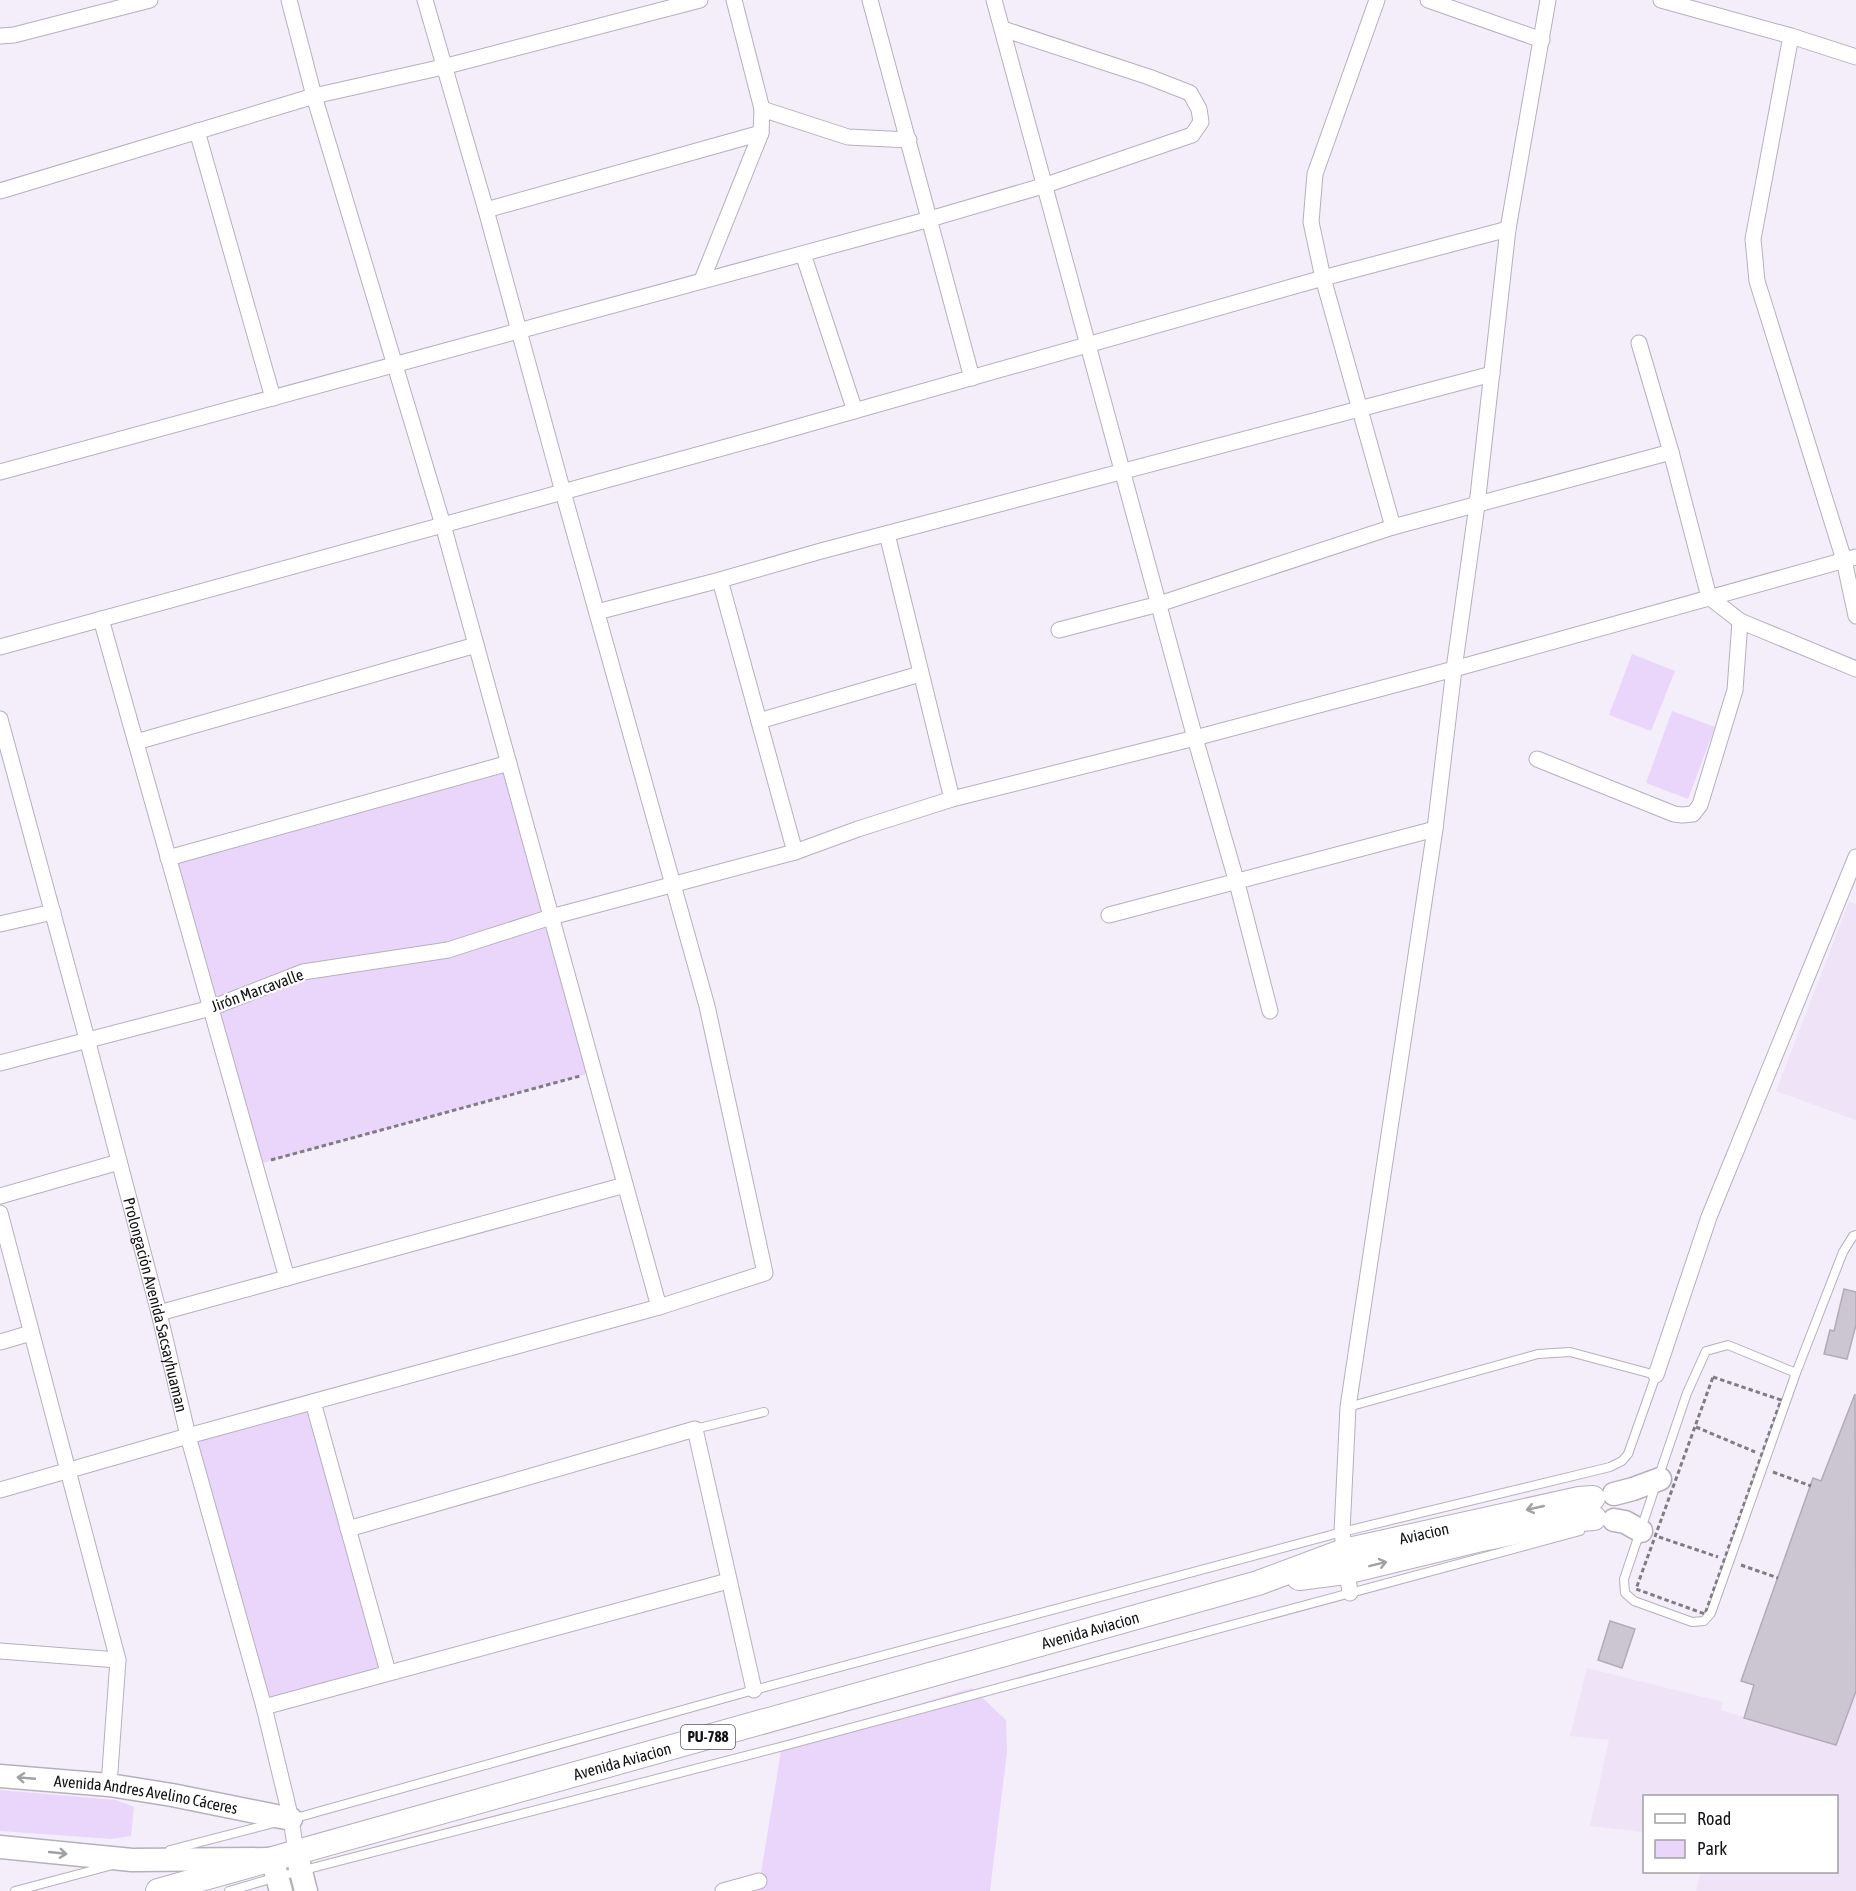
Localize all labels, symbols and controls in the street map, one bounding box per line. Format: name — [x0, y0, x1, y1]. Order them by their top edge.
street label: Jirón Marcavalle — [208, 965, 306, 1015]
street label: Prolongación Avenida Sacsayhuaman — [120, 1196, 191, 1414]
one-way arrow — [1526, 1503, 1545, 1515]
street label: Aviacion — [1397, 1519, 1451, 1548]
one-way arrow — [1368, 1557, 1387, 1569]
street label: Avenida Aviacion — [1039, 1608, 1141, 1652]
road number: PU-788 — [681, 1725, 735, 1749]
street label: Avenida Aviacion — [571, 1739, 673, 1783]
street label: Avenida Andres Avelino Cáceres — [53, 1771, 240, 1817]
one-way arrow — [17, 1773, 36, 1784]
legend — [1643, 1795, 1838, 1873]
text: Road — [1697, 1808, 1731, 1829]
text: Park — [1697, 1838, 1727, 1859]
one-way arrow — [48, 1848, 68, 1859]

